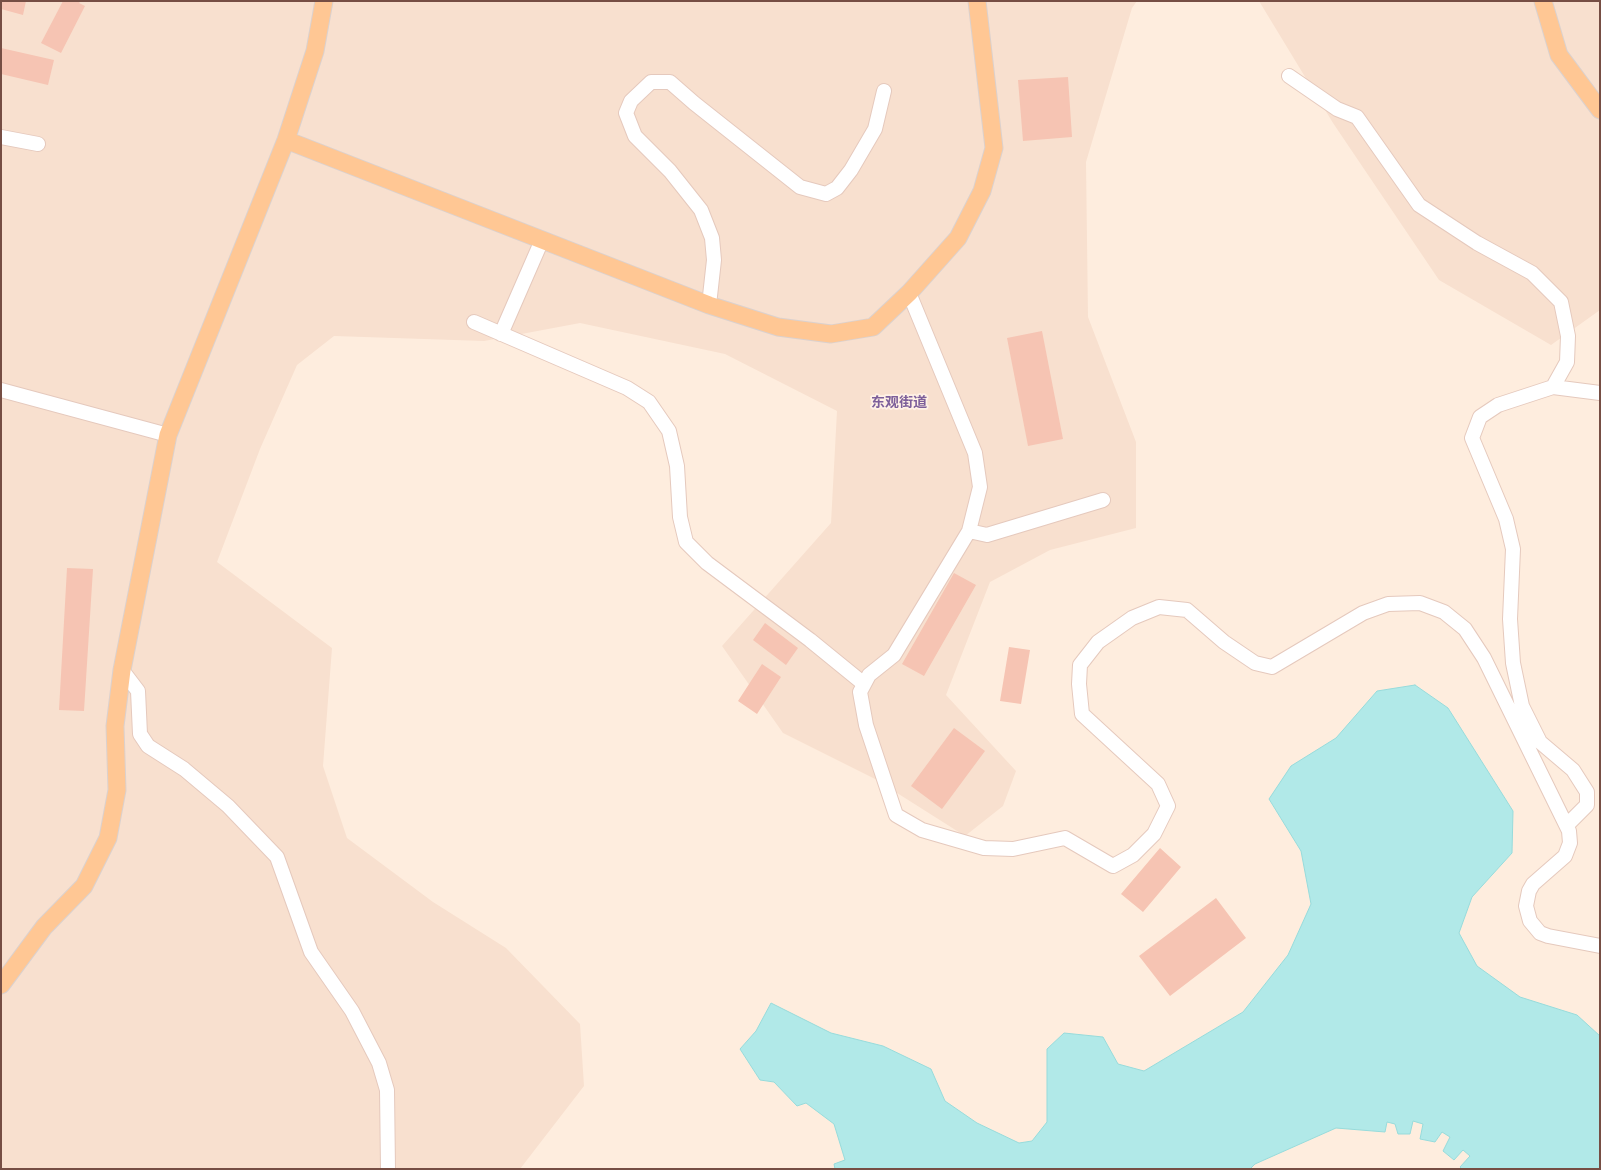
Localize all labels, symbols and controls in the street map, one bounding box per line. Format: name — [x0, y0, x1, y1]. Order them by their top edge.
district label: 东观街道 — [871, 395, 927, 411]

